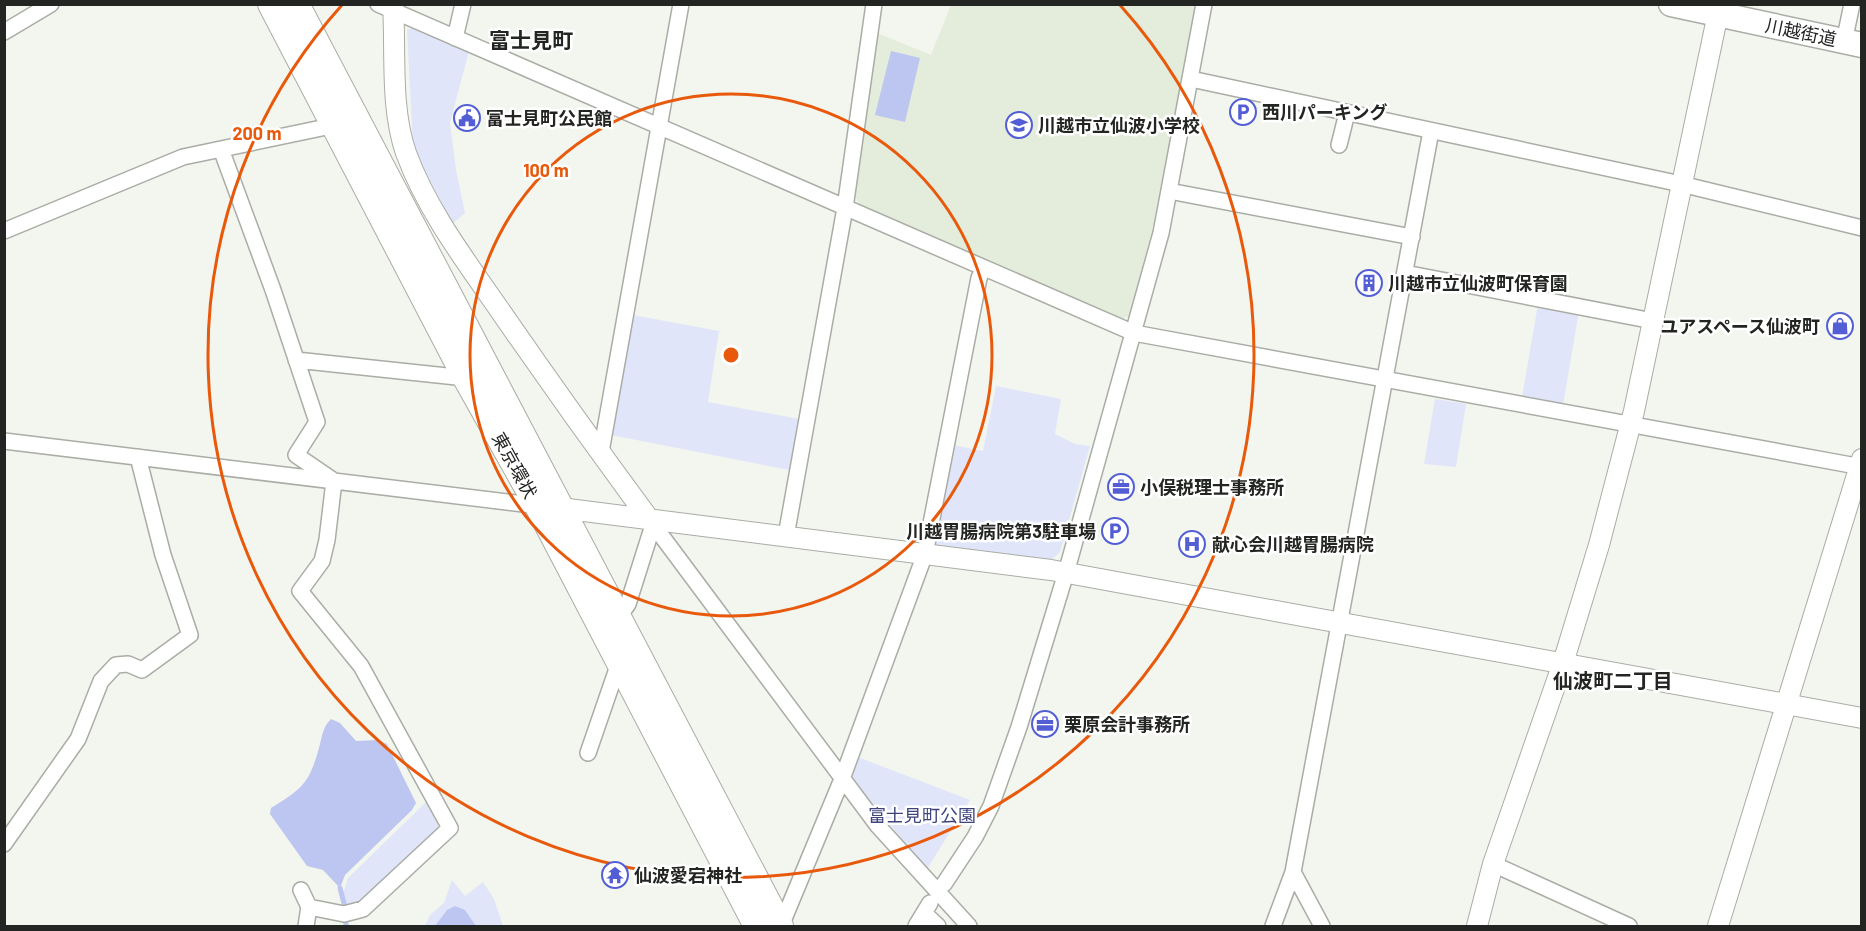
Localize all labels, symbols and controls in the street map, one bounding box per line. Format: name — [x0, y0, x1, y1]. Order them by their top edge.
street label: 川越街道 — [1763, 14, 1839, 50]
district label: 富士見町 — [489, 27, 573, 52]
parking icon: 西川パーキング — [1228, 97, 1258, 127]
place label: 西川パーキング — [1262, 101, 1387, 123]
public building icon: 富士見町公民館 — [452, 103, 482, 133]
place label: 富士見町公民館 — [486, 107, 612, 129]
school or university icon: 川越市立仙波小学校 — [1004, 110, 1034, 140]
place label: 川越市立仙波小学校 — [1038, 114, 1200, 136]
text: 200 m — [232, 122, 282, 144]
text: 100 m — [523, 159, 569, 181]
building icon: 川越市立仙波町保育園 — [1354, 268, 1384, 298]
place label: 川越市立仙波町保育園 — [1388, 272, 1568, 294]
shop icon: ユアスペース仙波町 — [1825, 311, 1855, 341]
place label: ユアスペース仙波町 — [1660, 315, 1820, 337]
centre of rings — [721, 345, 741, 365]
street label: 東京環状 — [488, 428, 542, 502]
office icon: 小俣税理士事務所 — [1106, 472, 1136, 502]
place label: 小俣税理士事務所 — [1140, 476, 1284, 498]
parking icon: 川越胃腸病院第3駐車場 — [1100, 516, 1130, 546]
place label: 川越胃腸病院第3駐車場 — [906, 520, 1096, 542]
hospital icon: 献心会川越胃腸病院 — [1177, 529, 1207, 559]
place label: 献心会川越胃腸病院 — [1212, 533, 1374, 555]
district label: 仙波町二丁目 — [1553, 668, 1673, 692]
office icon: 栗原会計事務所 — [1030, 709, 1060, 739]
place label: 栗原会計事務所 — [1064, 713, 1190, 735]
park label: 富士見町公園 — [868, 804, 976, 826]
temple icon: 仙波愛宕神社 — [600, 860, 630, 890]
place label: 仙波愛宕神社 — [634, 864, 742, 886]

